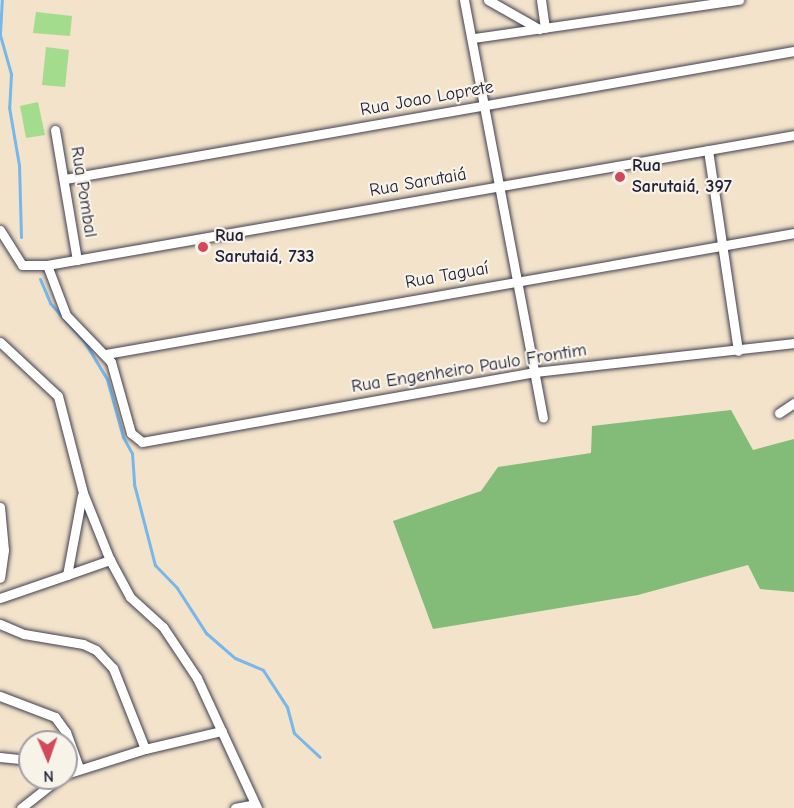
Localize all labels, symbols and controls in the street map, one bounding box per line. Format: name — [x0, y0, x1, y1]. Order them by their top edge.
street label: Rua Joao Loprete — [359, 77, 495, 121]
street label: Rua Pombal — [65, 145, 101, 239]
place label: Rua Sarutaiá, 397 — [632, 156, 732, 198]
street label: Rua Sarutaiá — [368, 164, 468, 202]
marker: Rua Sarutaiá, 397 — [613, 170, 627, 184]
place label: Rua Sarutaiá, 733 — [215, 226, 314, 268]
marker: Rua Sarutaiá, 733 — [196, 240, 210, 254]
street label: Rua Taguaí — [404, 258, 490, 294]
street label: Rua Engenheiro Paulo Frontim — [350, 340, 588, 398]
north arrow — [18, 730, 78, 790]
text: N — [43, 767, 54, 785]

